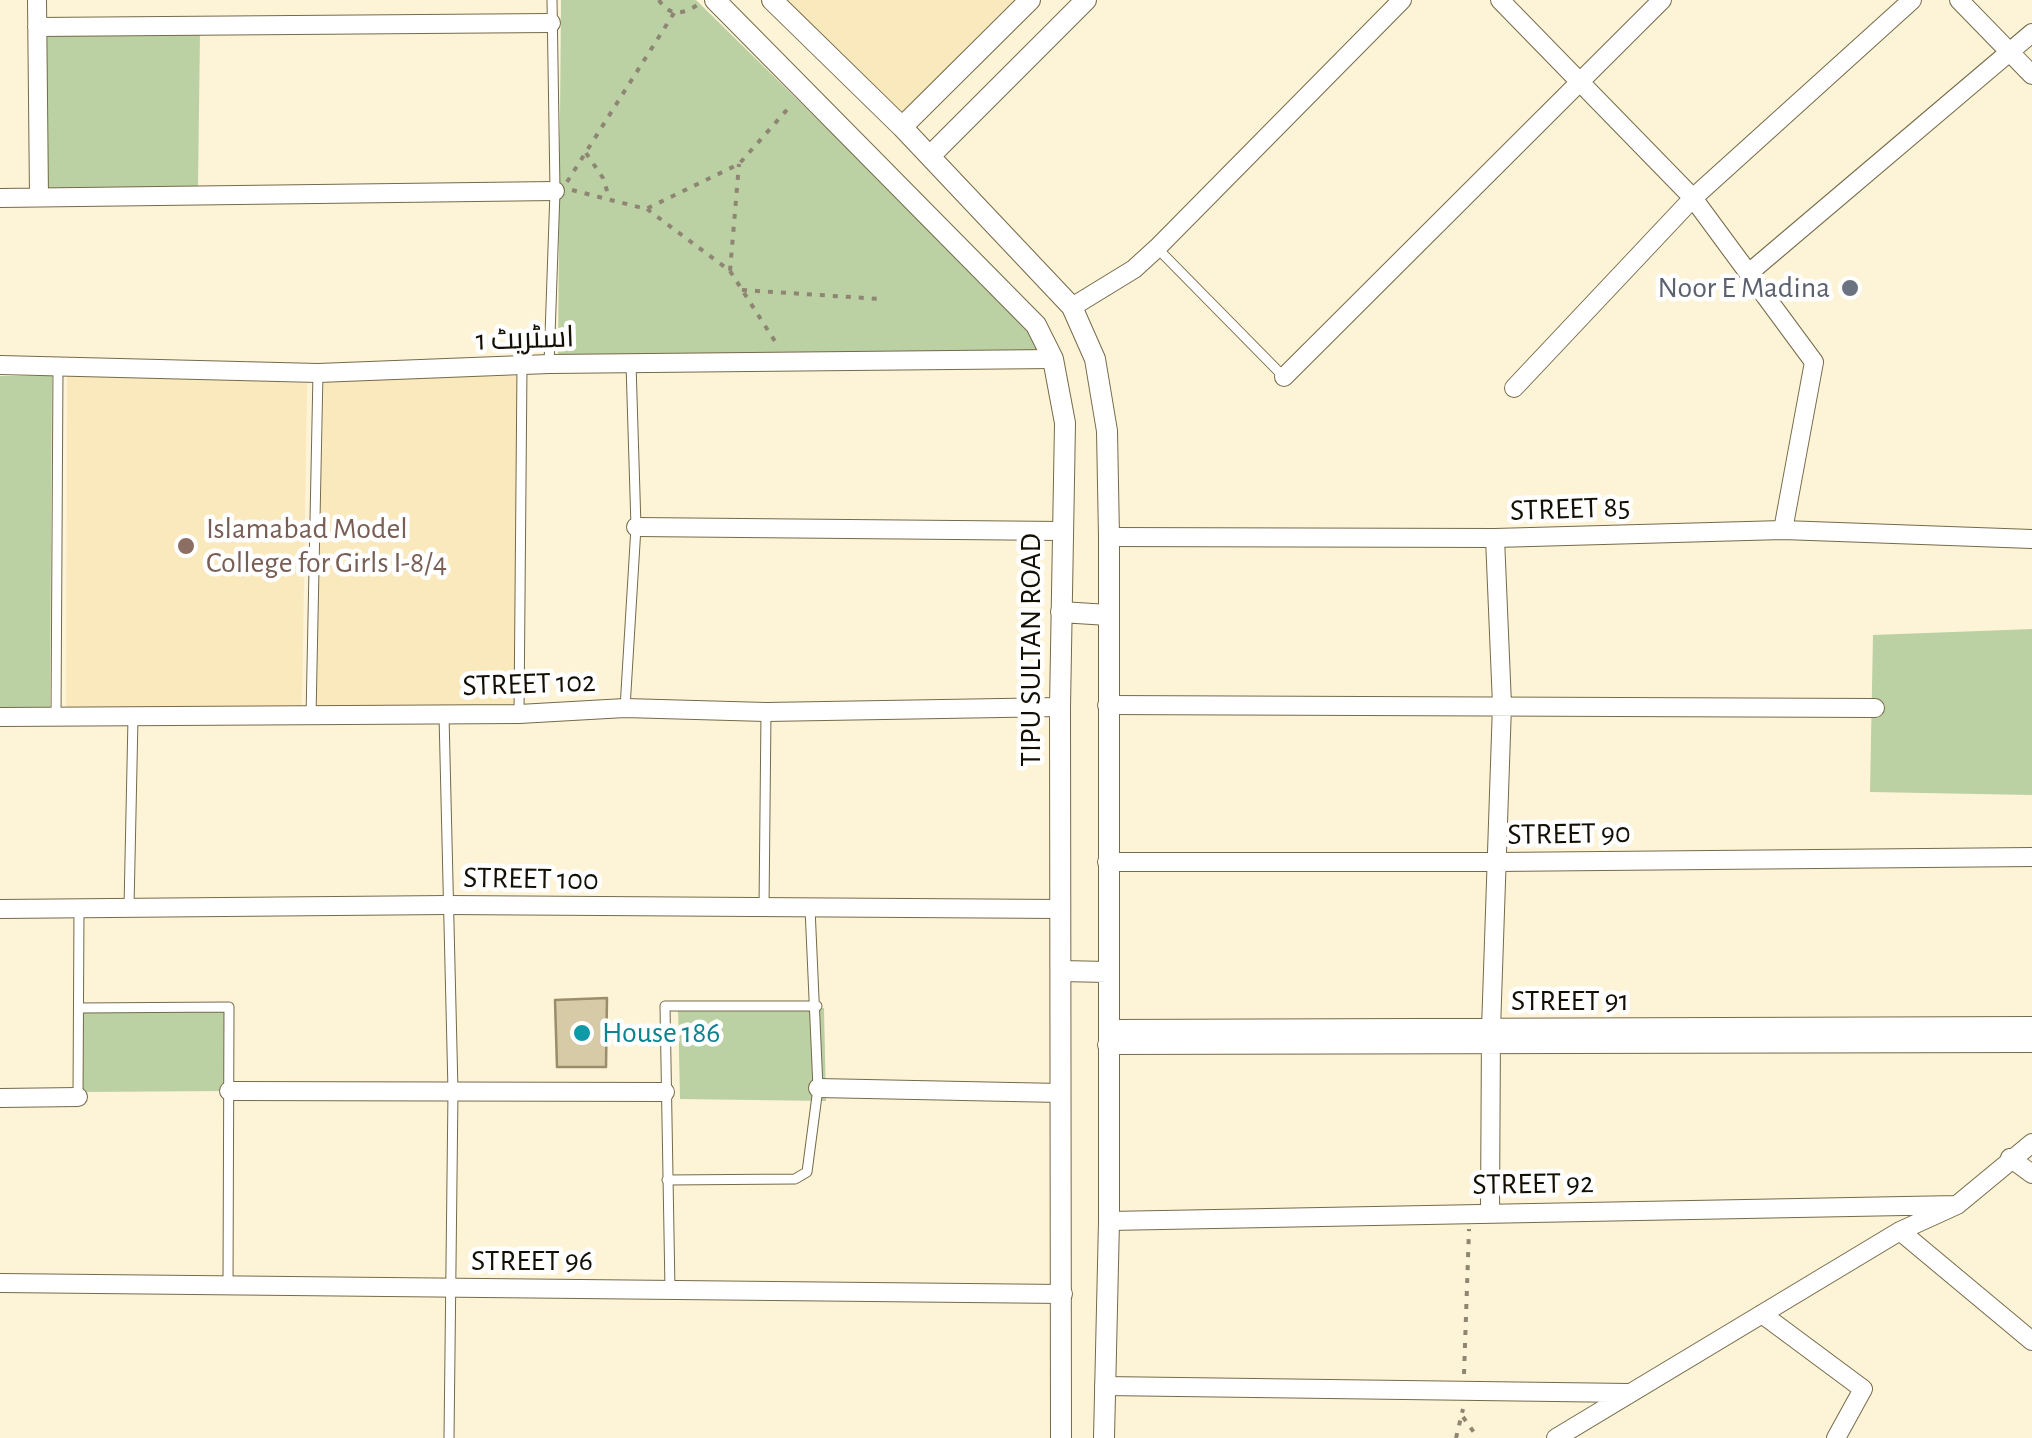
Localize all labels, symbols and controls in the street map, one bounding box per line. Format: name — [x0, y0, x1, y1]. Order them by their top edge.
place label: Noor E Madina — [1658, 270, 1830, 306]
marker: Noor E Madina — [1839, 277, 1861, 299]
street label: اسٹریٹ 1 — [475, 319, 575, 359]
street label: STREET 85 — [1509, 489, 1631, 529]
place label: Islamabad Model College for Girls I-8/4 — [206, 511, 447, 582]
street label: TIPU SULTAN ROAD — [1013, 533, 1049, 767]
marker: Islamabad Model College for Girls I-8/4 — [175, 535, 197, 557]
street label: STREET 102 — [462, 664, 596, 704]
street label: STREET 90 — [1507, 815, 1631, 853]
street label: STREET 100 — [463, 860, 599, 898]
street label: STREET 91 — [1511, 983, 1629, 1019]
place label: House 186 — [602, 1015, 720, 1051]
marker: House 186 — [571, 1022, 593, 1044]
street label: STREET 92 — [1472, 1165, 1594, 1203]
street label: STREET 96 — [471, 1243, 593, 1279]

